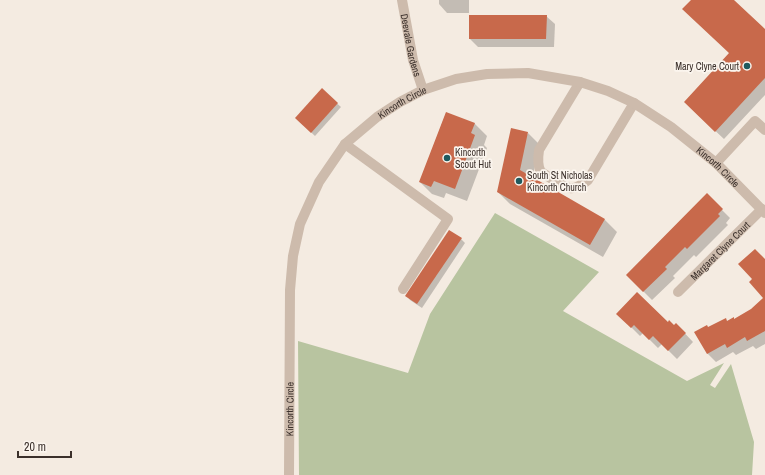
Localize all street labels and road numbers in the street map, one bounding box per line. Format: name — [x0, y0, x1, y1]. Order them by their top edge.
street label: Deevale Gardens — [398, 13, 424, 78]
street label: Kincorth Circle — [375, 83, 428, 122]
street label: Kincorth Circle — [694, 144, 742, 190]
street label: Margaret Clyne Court — [688, 218, 753, 283]
street label: Kincorth Circle — [283, 381, 297, 436]

